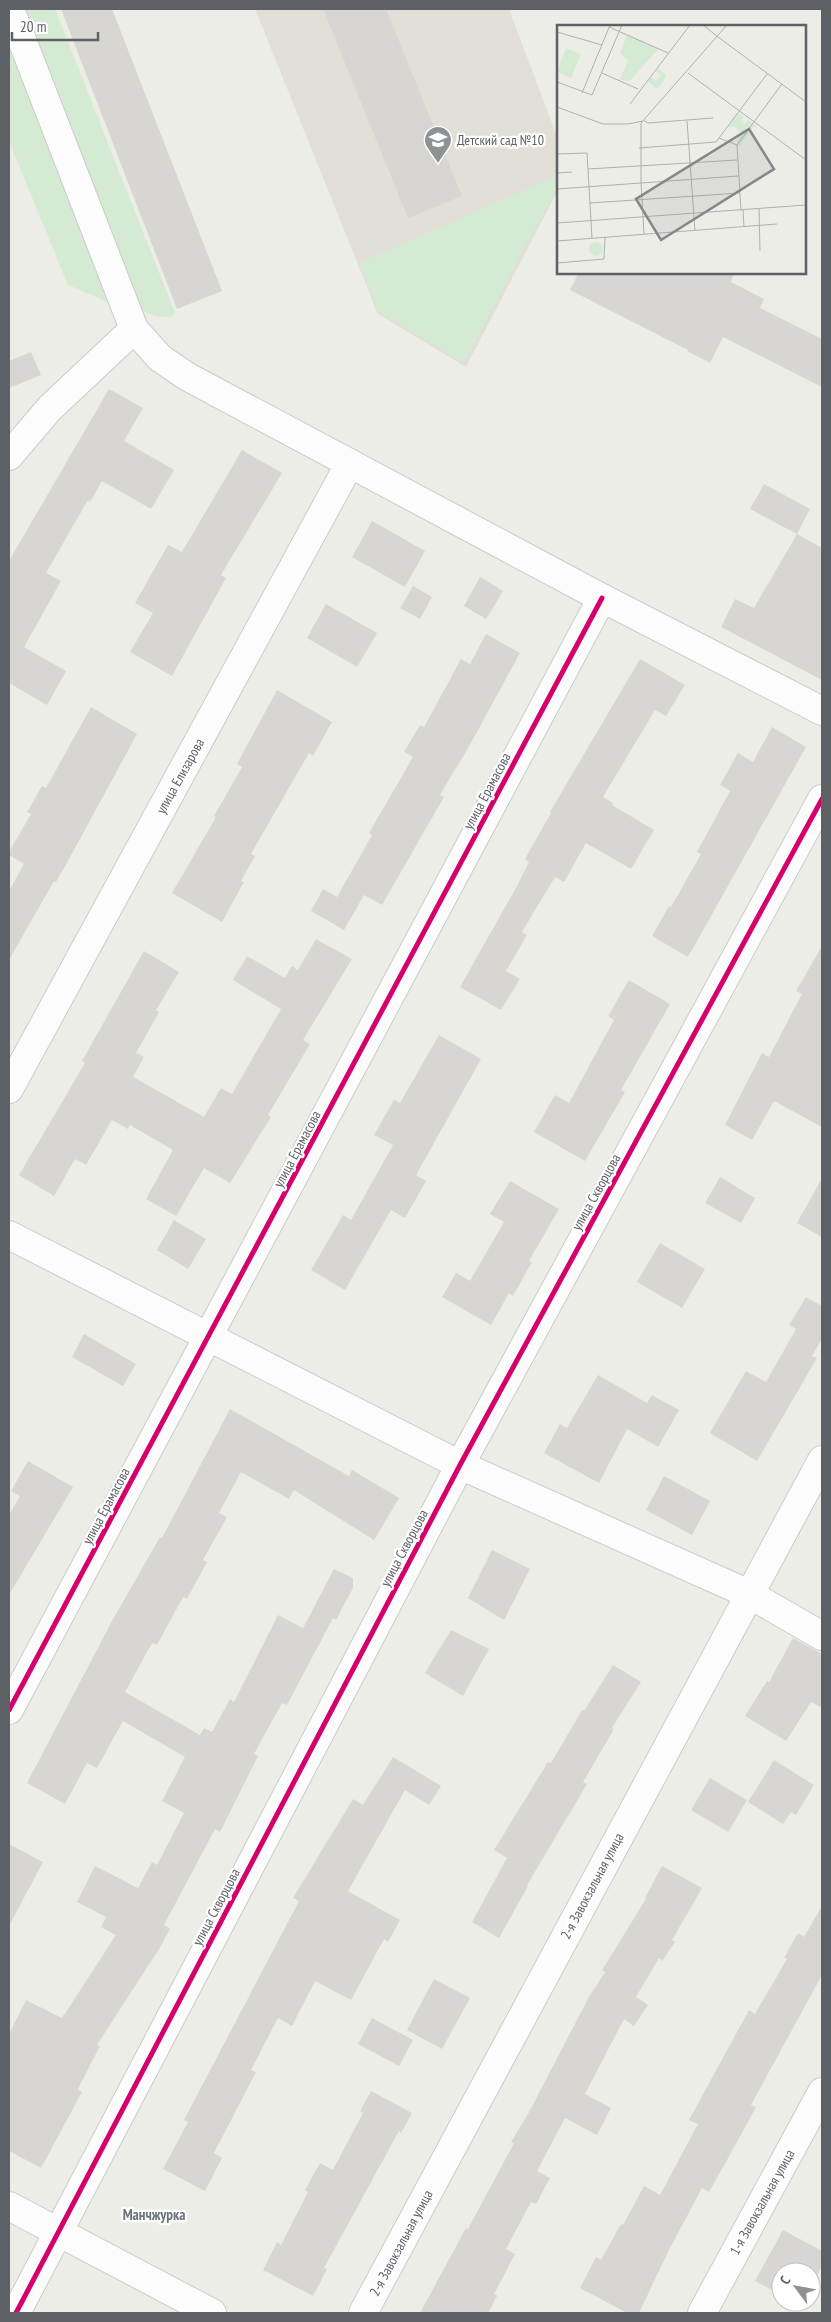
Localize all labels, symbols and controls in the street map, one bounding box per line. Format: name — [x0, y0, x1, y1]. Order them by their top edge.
scale bar — [12, 10, 99, 42]
text: 20 m — [20, 17, 46, 36]
inset map — [557, 25, 806, 274]
school or university icon: Детский сад №10 — [423, 125, 453, 164]
place label: Детский сад №10 — [457, 131, 544, 149]
street label: улица Елизарова — [152, 735, 208, 817]
street label: улица Ерамасова — [459, 750, 515, 832]
street label: улица Ерамасова — [269, 1108, 325, 1190]
street label: улица Скворцова — [568, 1151, 624, 1233]
street label: улица Ерамасова — [78, 1465, 134, 1547]
street label: улица Скворцова — [376, 1506, 432, 1590]
street label: 2-я Завокзальная улица — [556, 1830, 628, 1942]
street label: улица Скворцова — [188, 1865, 244, 1949]
street label: 1-я Завокзальная улица — [726, 2146, 798, 2258]
street label: 2-я Завокзальная улица — [365, 2187, 437, 2299]
district label: Манчжурка — [123, 2205, 185, 2224]
north arrow — [771, 2262, 821, 2312]
text: С — [776, 2272, 795, 2288]

